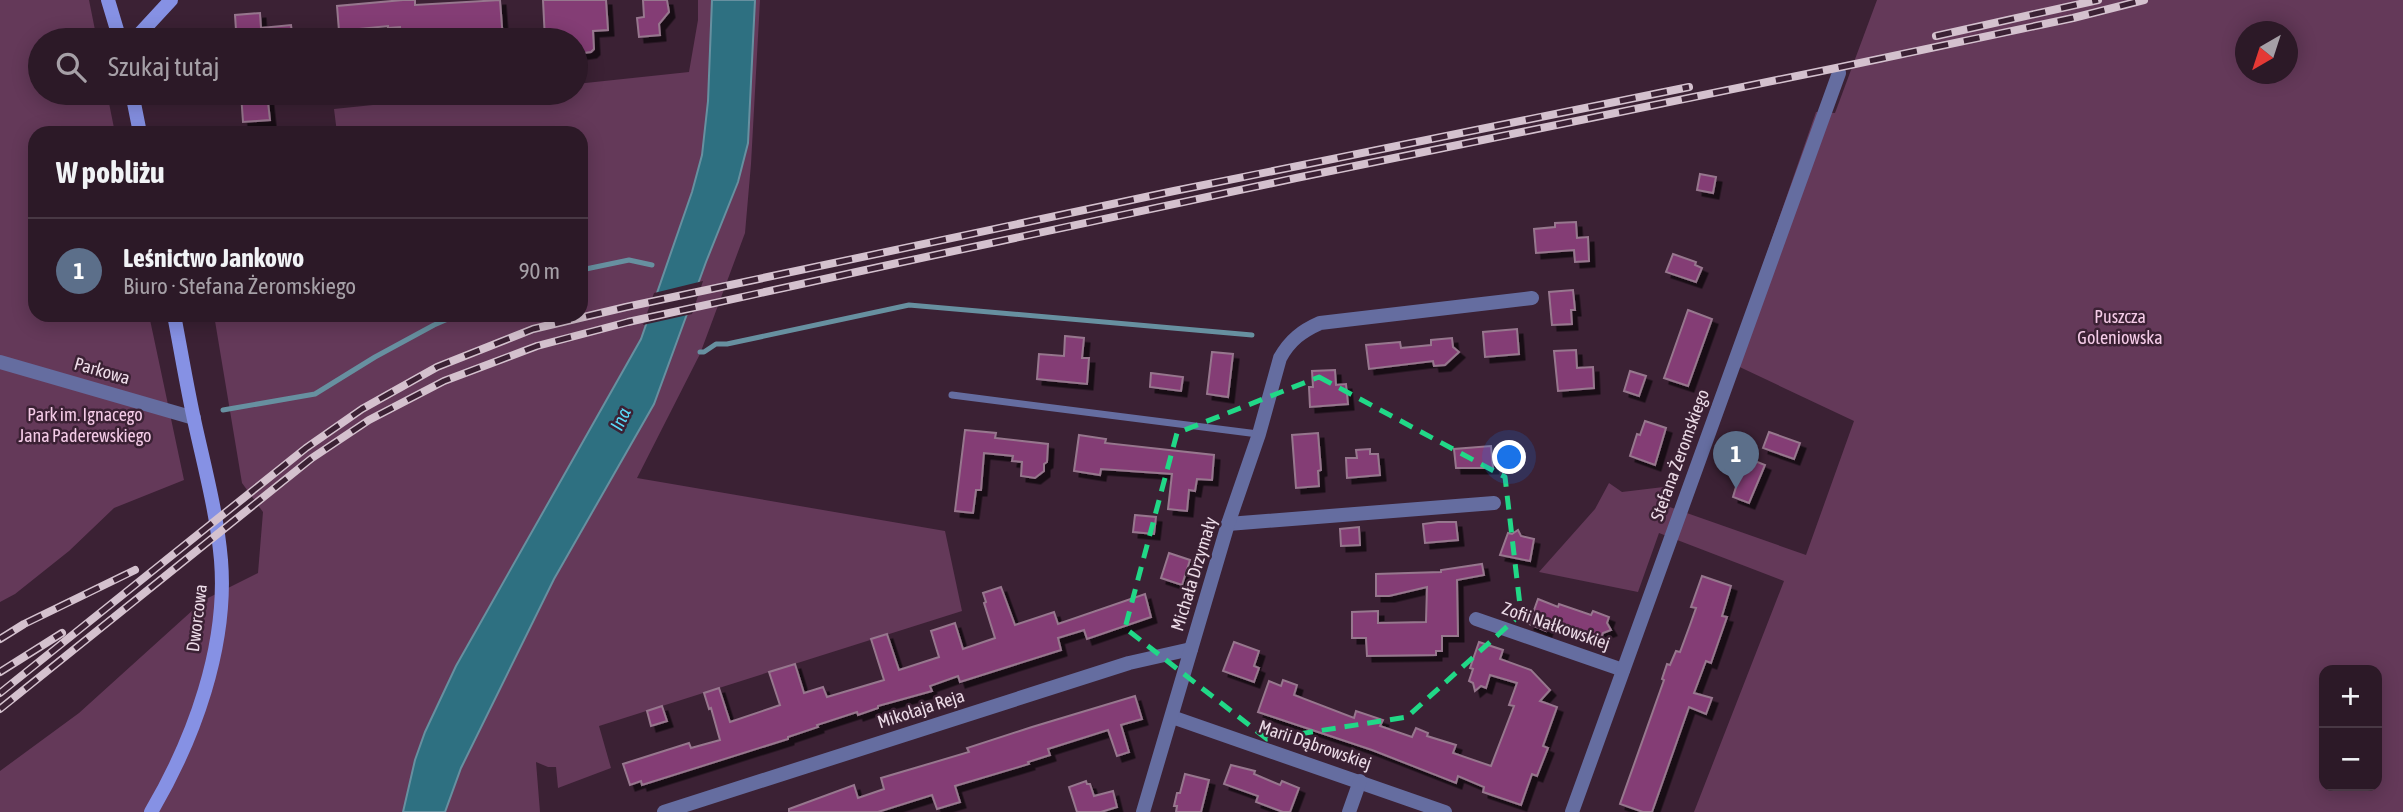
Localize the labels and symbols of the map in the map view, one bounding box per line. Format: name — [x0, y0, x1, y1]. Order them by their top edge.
north arrow — [2235, 21, 2298, 84]
park label: Puszcza Goleniowska — [2077, 306, 2163, 348]
street label: Parkowa — [72, 353, 132, 388]
street label: Stefana Żeromskiego — [1646, 386, 1713, 524]
park label: Park im. Ignacego Jana Paderewskiego — [18, 404, 152, 446]
water label: Ina — [605, 404, 635, 434]
pin: 1 — [1713, 431, 1759, 489]
your location — [1492, 440, 1526, 474]
street label: Michała Drzymały — [1166, 514, 1221, 633]
street label: Dworcowa — [182, 583, 211, 653]
street label: Zofii Nałkowskiej — [1499, 597, 1613, 654]
street label: Mikołaja Reja — [875, 685, 967, 732]
street label: Marii Dąbrowskiej — [1256, 715, 1374, 774]

